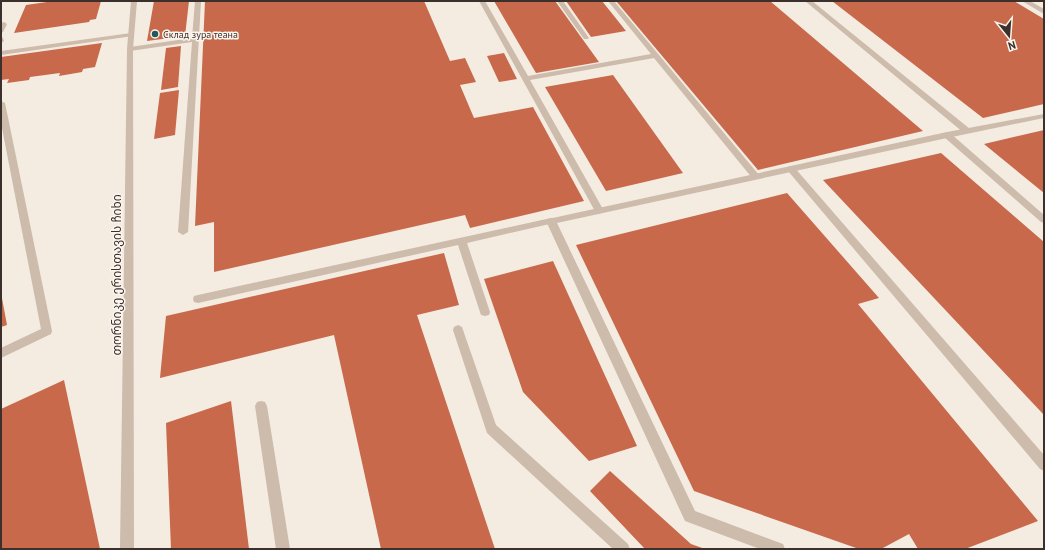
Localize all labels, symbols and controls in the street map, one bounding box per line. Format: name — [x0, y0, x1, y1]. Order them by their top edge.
north arrow — [989, 16, 1029, 56]
place label: Склад зура теана — [163, 28, 238, 41]
marker: Склад зура теана — [150, 29, 160, 39]
text: N — [1006, 38, 1017, 53]
street label: თორნიკე ერისთავის ჩიხი — [109, 194, 124, 356]

